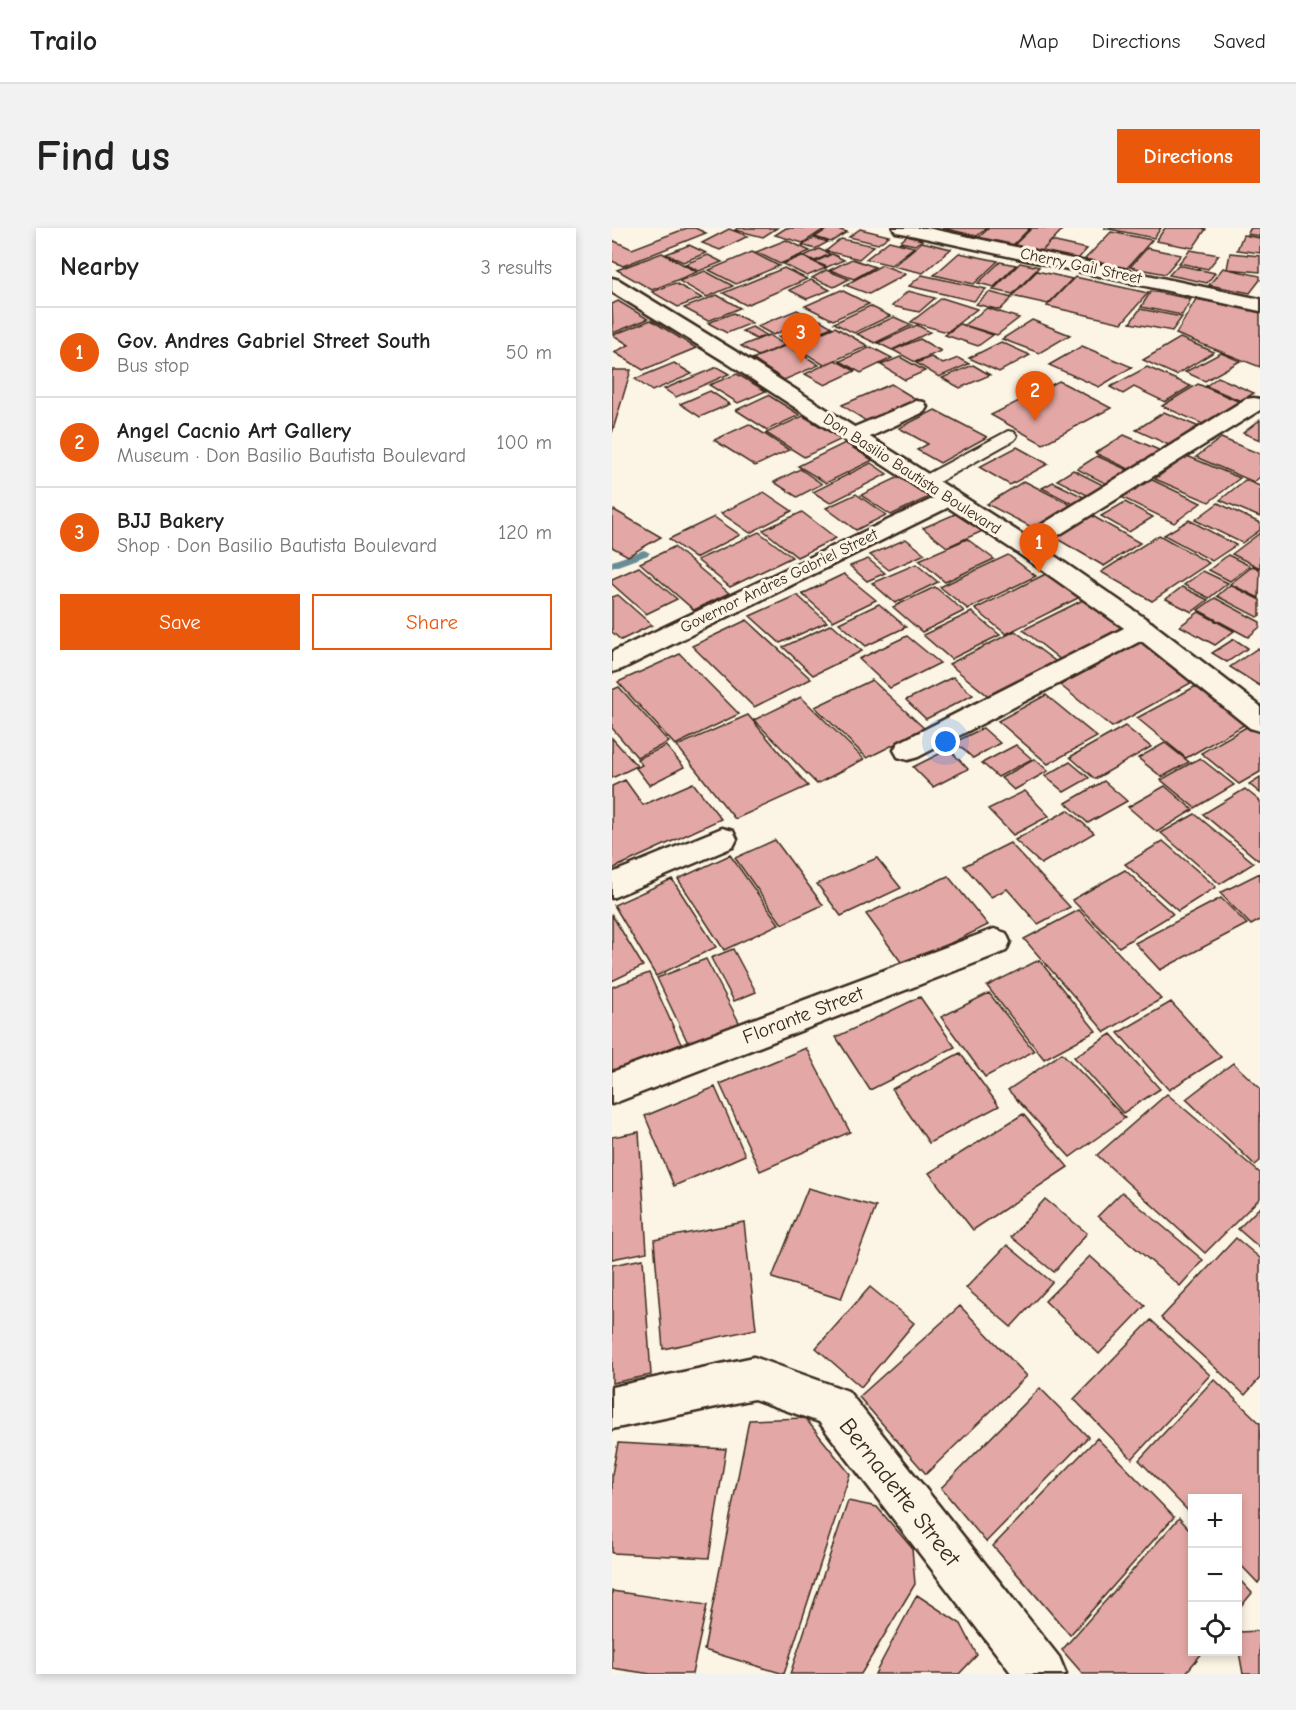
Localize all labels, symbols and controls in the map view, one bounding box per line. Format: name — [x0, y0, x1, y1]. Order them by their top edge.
text: Trailo — [30, 25, 97, 57]
text: Map — [1019, 29, 1059, 53]
text: Directions — [1092, 29, 1181, 53]
text: Saved — [1214, 29, 1266, 53]
button: Directions — [1117, 129, 1260, 183]
text: Find us — [36, 132, 170, 181]
street label: Cherry Gail Street — [1019, 244, 1144, 288]
text: Nearby — [60, 252, 139, 282]
text: 3 results — [481, 256, 552, 279]
pin: 3 — [782, 314, 820, 363]
text: Gov. Andres Gabriel Street South — [117, 328, 431, 354]
text: 1 — [76, 341, 83, 364]
text: 50 m — [506, 341, 552, 364]
text: Bus stop — [117, 354, 189, 377]
pin: 2 — [1016, 372, 1054, 421]
street label: Don Basilio Bautista Boulevard — [820, 410, 1004, 538]
text: Angel Cacnio Art Gallery — [117, 418, 351, 444]
text: 2 — [75, 431, 84, 454]
text: 100 m — [497, 431, 552, 454]
text: Museum · Don Basilio Bautista Boulevard — [117, 444, 466, 467]
text: BJJ Bakery — [117, 508, 224, 534]
text: 3 — [75, 521, 84, 544]
text: 120 m — [498, 521, 552, 544]
pin: 1 — [1020, 524, 1058, 573]
street label: Governor Andres Gabriel Street — [677, 525, 881, 637]
text: Shop · Don Basilio Bautista Boulevard — [117, 534, 437, 557]
button: Save — [60, 594, 300, 650]
button: Share — [312, 594, 552, 650]
your location — [931, 727, 960, 756]
street label: Florante Street — [739, 981, 868, 1049]
street label: Bernadette Street — [834, 1412, 967, 1572]
map controls — [1188, 1494, 1242, 1656]
button: + — [1188, 1494, 1242, 1548]
button: − — [1188, 1548, 1242, 1602]
button: locate — [1188, 1602, 1242, 1656]

